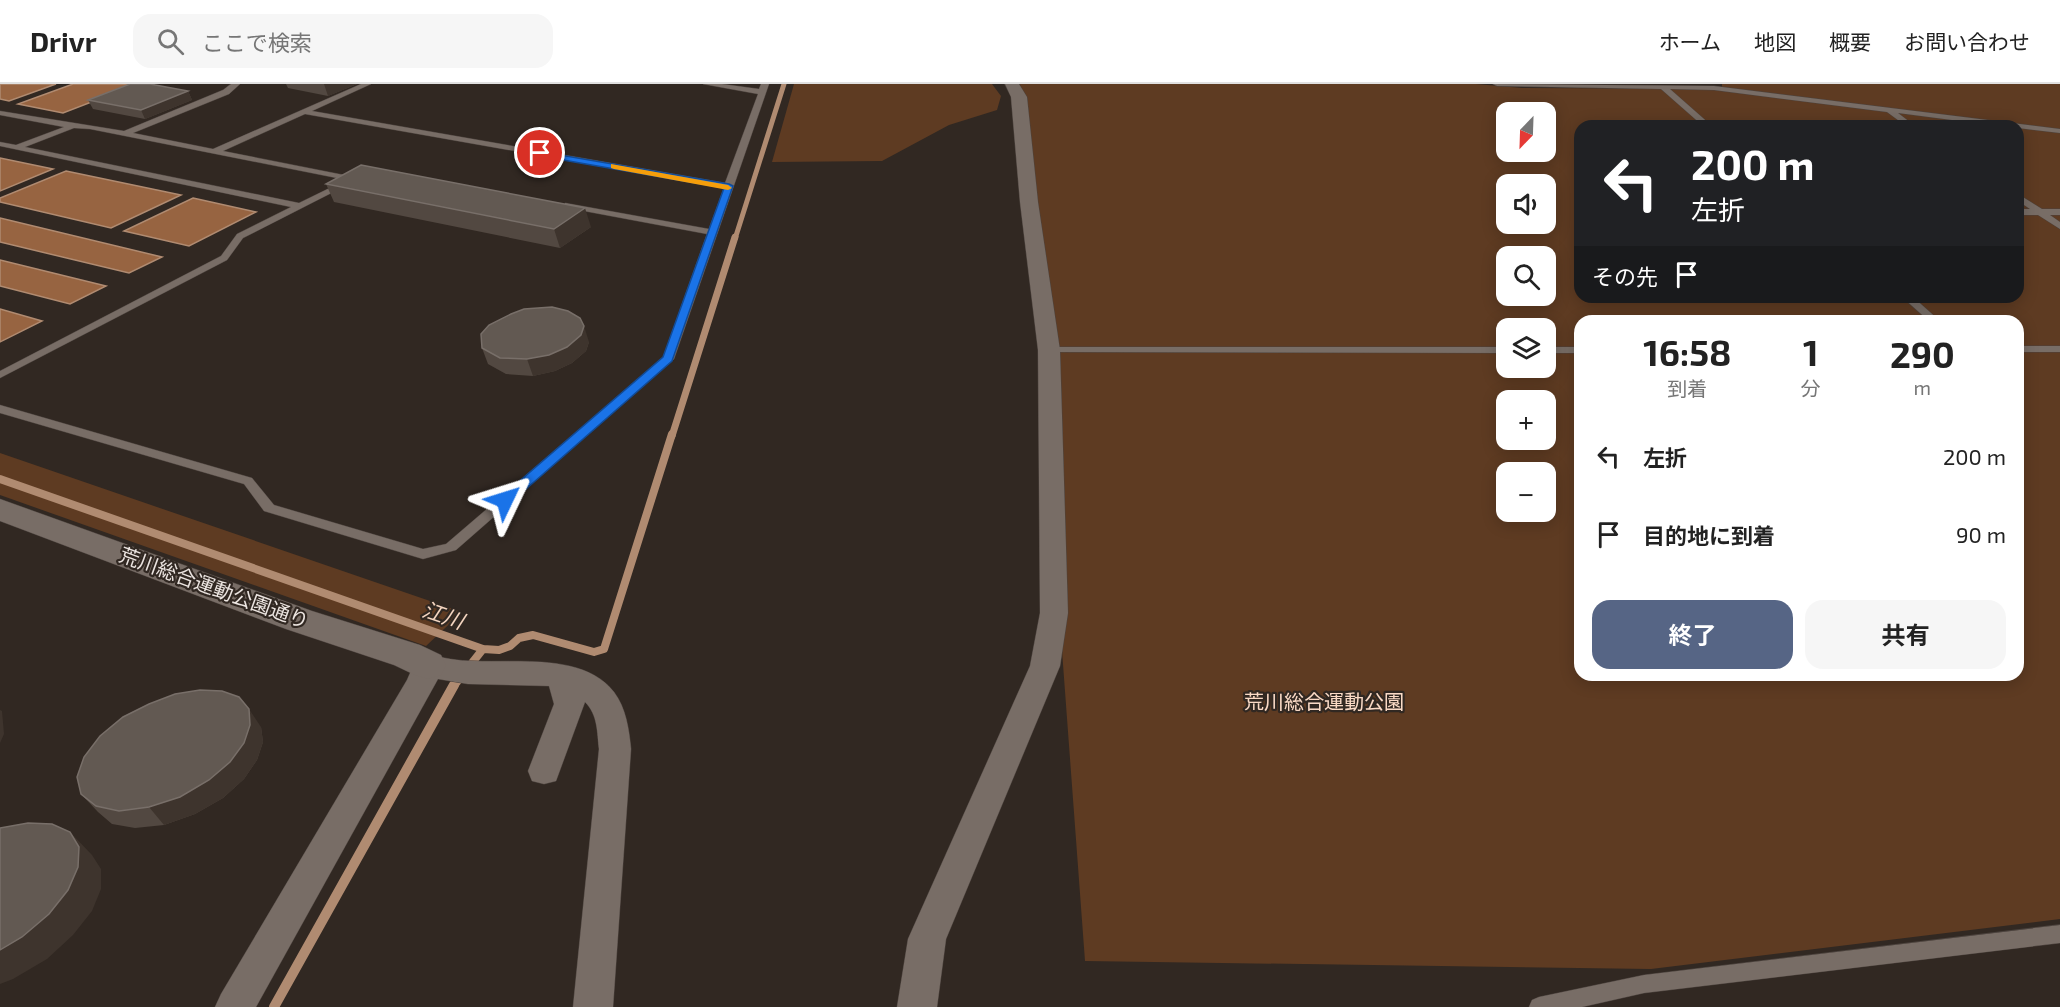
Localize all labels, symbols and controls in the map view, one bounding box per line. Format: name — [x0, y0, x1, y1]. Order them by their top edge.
search box — [133, 14, 553, 68]
text: Drivr — [30, 24, 97, 58]
icon: search — [154, 25, 187, 58]
text: ここで検索 — [202, 29, 312, 55]
text: ホーム — [1659, 29, 1721, 54]
text: 地図 — [1754, 29, 1796, 54]
text: 概要 — [1829, 29, 1871, 54]
text: お問い合わせ — [1904, 29, 2030, 54]
north arrow — [1496, 102, 1556, 162]
map controls — [1496, 102, 1556, 522]
pin — [514, 127, 565, 178]
icon: arrive — [523, 136, 556, 169]
text: 200 m — [1691, 138, 1814, 188]
icon: left — [1592, 144, 1670, 222]
button: sound — [1496, 174, 1556, 234]
text: 左折 — [1691, 193, 1745, 225]
button: search — [1496, 246, 1556, 306]
icon: arrive — [1670, 258, 1703, 291]
text: その先 — [1592, 263, 1658, 289]
button: layers — [1496, 318, 1556, 378]
text: 16:58 — [1643, 330, 1732, 373]
text: 1 — [1803, 330, 1819, 373]
text: 290 — [1890, 332, 1955, 375]
text: m — [1914, 375, 1931, 399]
text: 到着 — [1667, 376, 1707, 400]
text: 分 — [1801, 376, 1821, 400]
button: + — [1496, 390, 1556, 450]
icon: left — [1592, 440, 1625, 473]
text: 200 m — [1943, 443, 2006, 469]
text: 左折 — [1643, 444, 1687, 470]
button: − — [1496, 462, 1556, 522]
position arrow — [473, 468, 537, 532]
icon: arrive — [1592, 518, 1625, 551]
text: 90 m — [1956, 521, 2006, 547]
text: 目的地に到着 — [1643, 522, 1775, 548]
street label: 荒川総合運動公園通り — [116, 542, 312, 633]
water label: 江川 — [420, 596, 469, 634]
button: 終了 — [1592, 600, 1793, 669]
button: 共有 — [1805, 600, 2006, 669]
park label: 荒川総合運動公園 — [1244, 689, 1404, 713]

